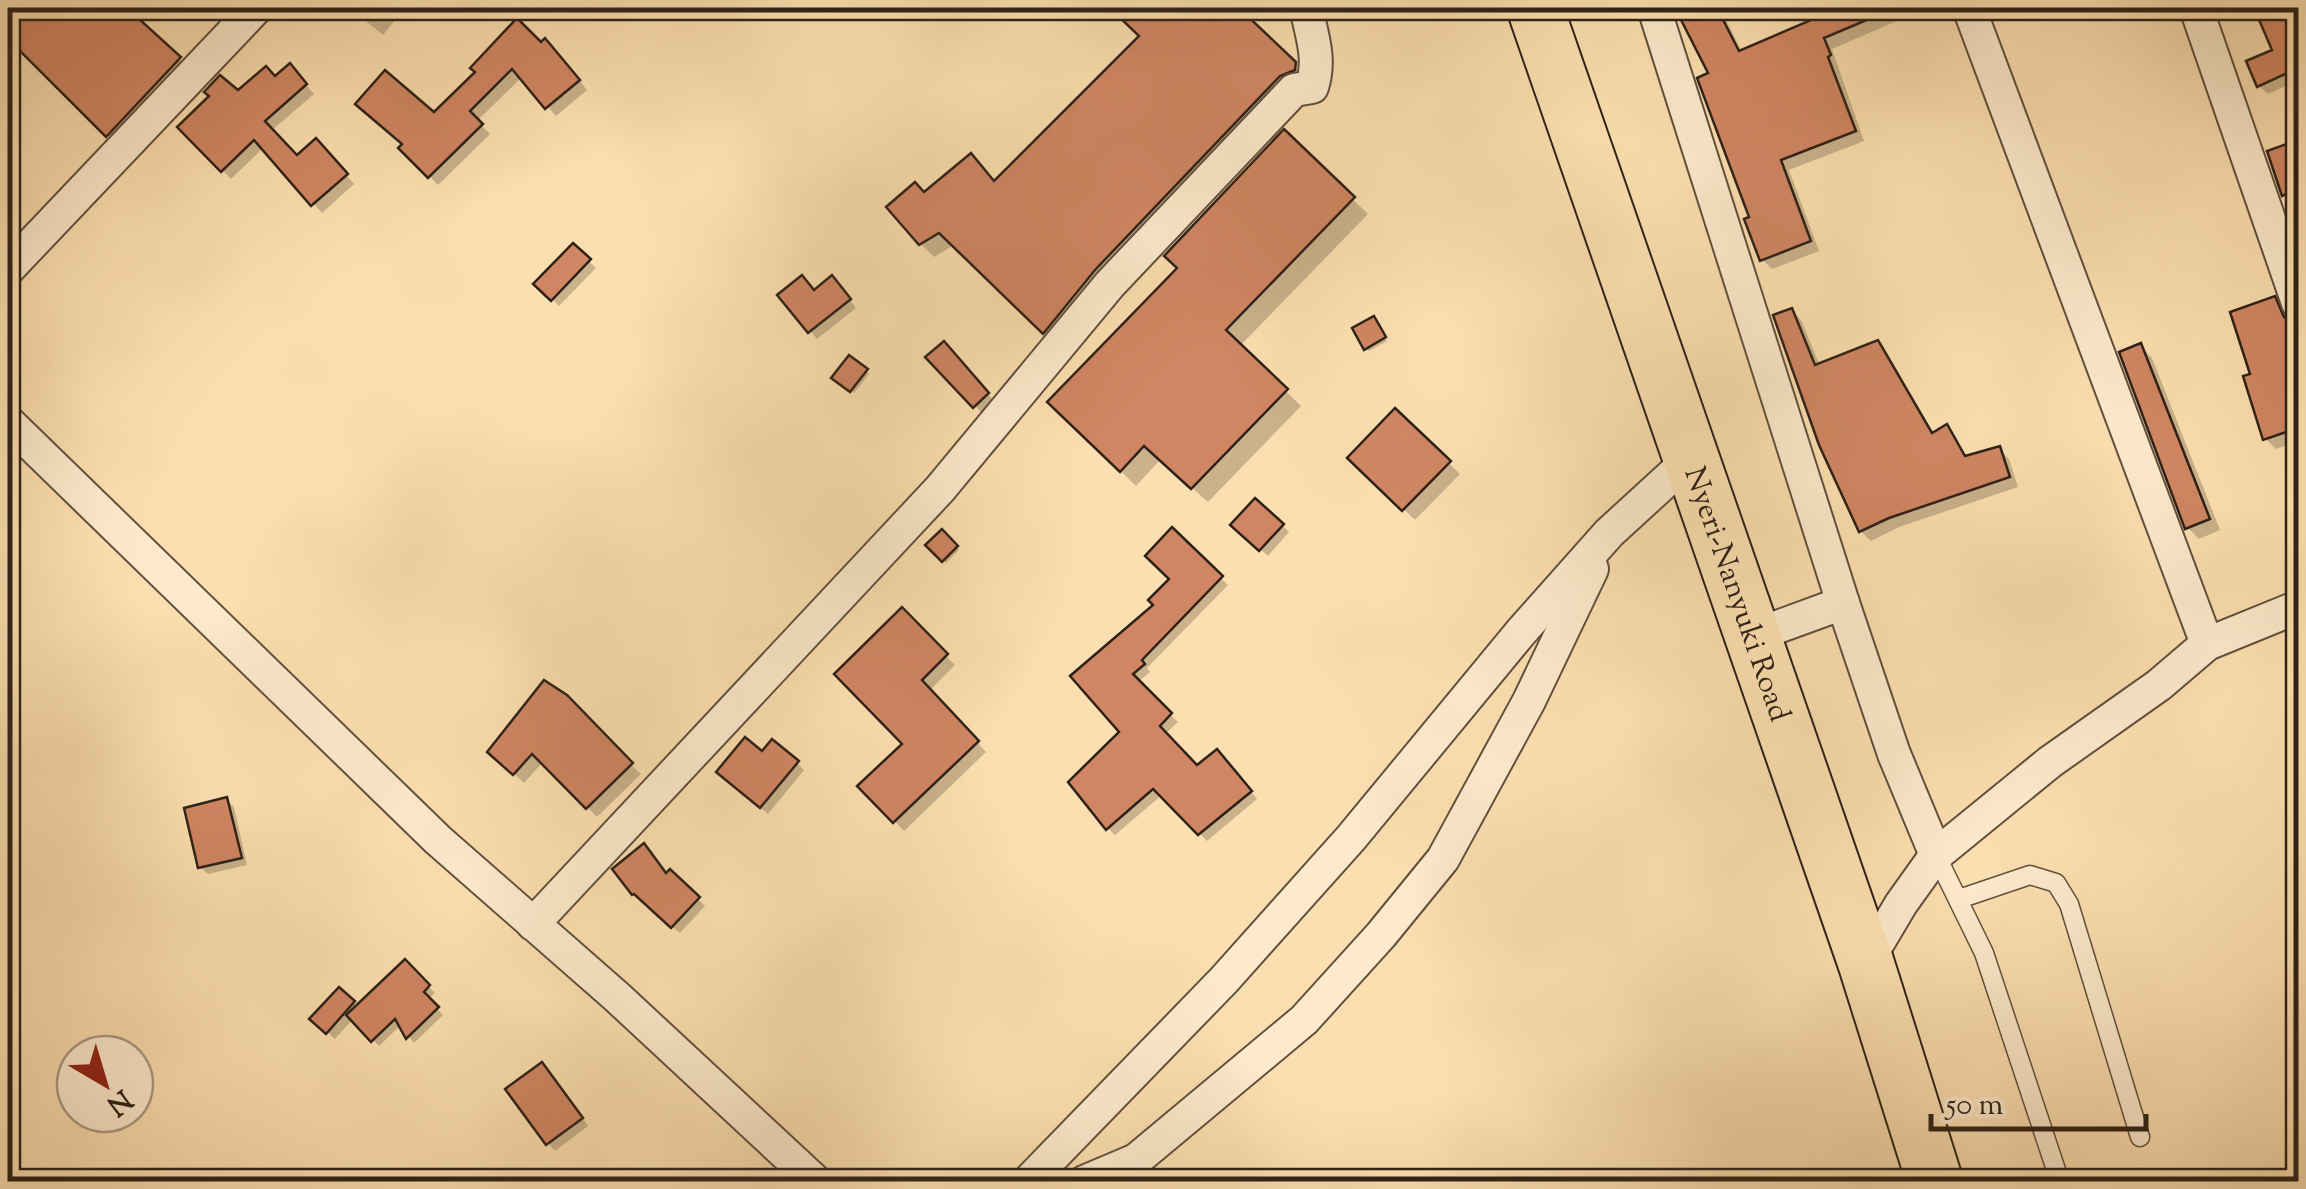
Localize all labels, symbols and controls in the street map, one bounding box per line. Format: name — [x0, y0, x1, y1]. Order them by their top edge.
street label: Nyeri-Nanyuki Road — [1672, 461, 1800, 728]
north arrow — [55, 1034, 155, 1134]
scale bar — [1931, 1069, 2146, 1131]
text: N — [97, 1079, 140, 1124]
text: 50 m — [1944, 1085, 2004, 1128]

